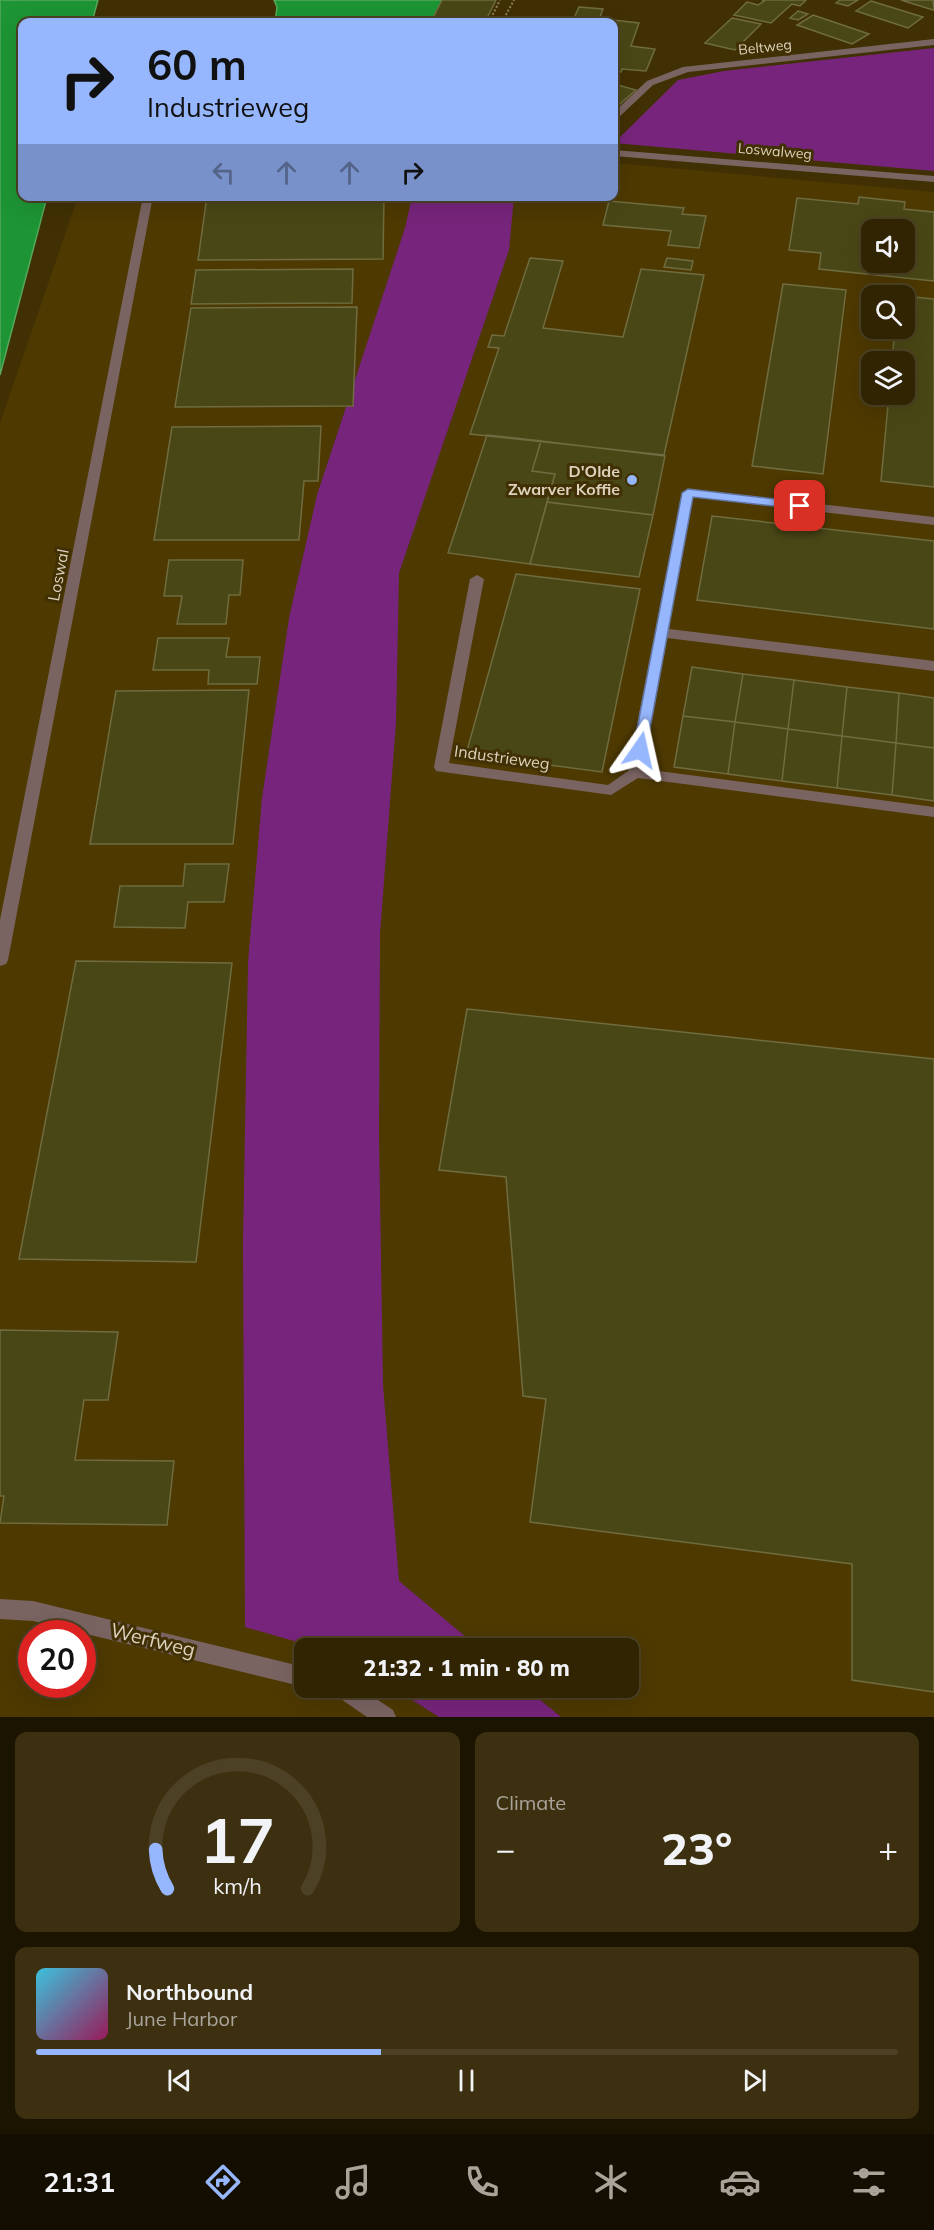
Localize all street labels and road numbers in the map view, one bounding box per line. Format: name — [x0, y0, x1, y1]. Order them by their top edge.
street label: Beltweg — [737, 35, 793, 59]
street label: Loswalweg — [737, 139, 813, 163]
street label: Loswal — [43, 547, 73, 603]
street label: Industrieweg — [453, 740, 551, 774]
street label: Werfweg — [108, 1617, 198, 1662]

